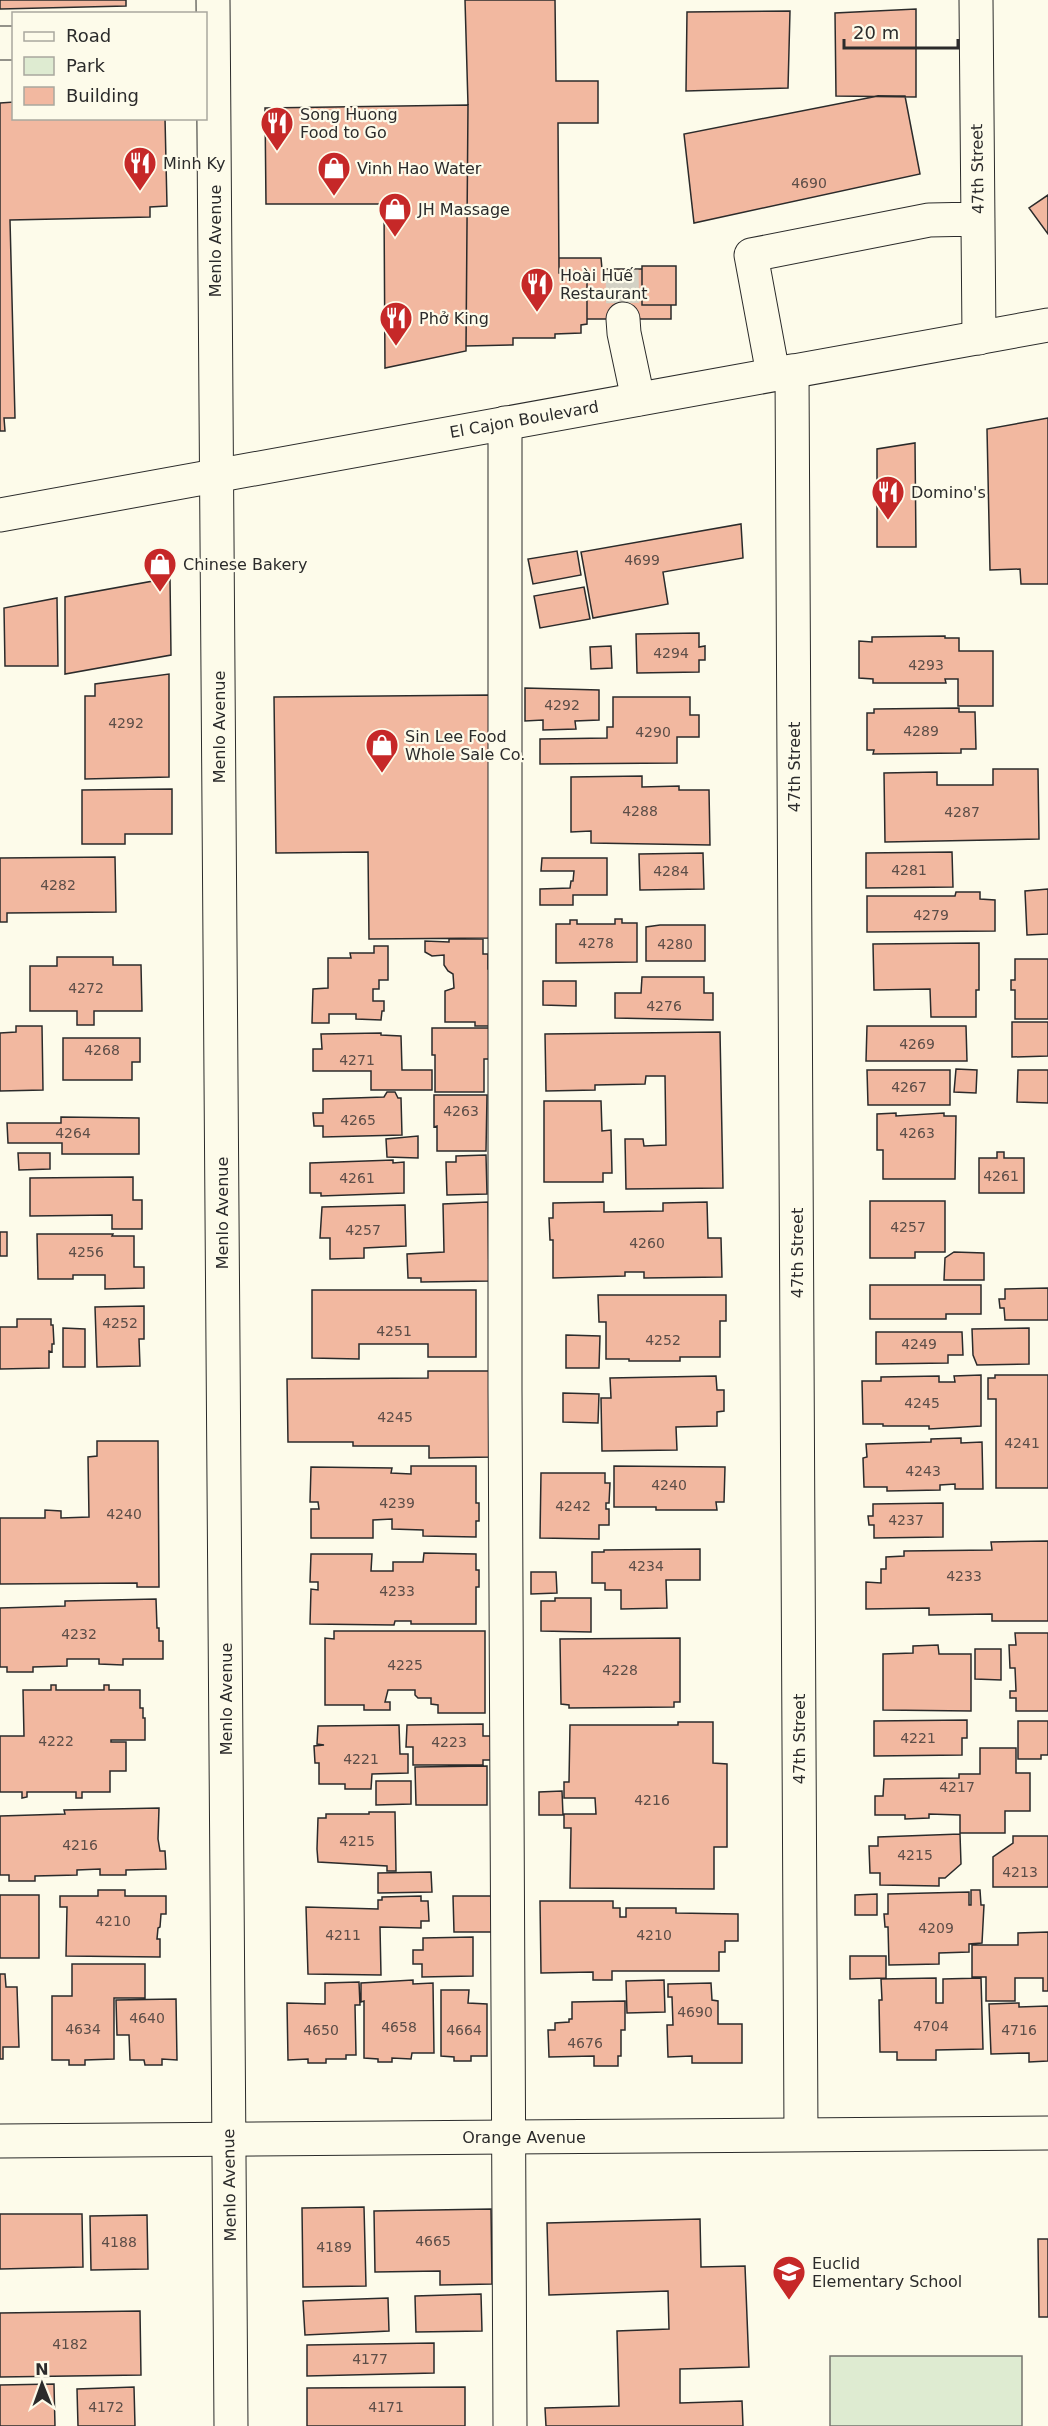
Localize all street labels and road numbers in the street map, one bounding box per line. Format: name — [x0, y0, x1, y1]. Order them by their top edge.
street label: 47th Street — [967, 124, 988, 214]
street label: Menlo Avenue — [206, 185, 225, 297]
street label: El Cajon Boulevard — [448, 397, 600, 442]
street label: Menlo Avenue — [210, 671, 229, 783]
street label: 47th Street — [785, 722, 804, 812]
street label: Menlo Avenue — [213, 1157, 232, 1269]
street label: 47th Street — [788, 1208, 807, 1298]
street label: Menlo Avenue — [217, 1643, 236, 1755]
street label: 47th Street — [790, 1694, 809, 1784]
street label: Orange Avenue — [462, 2128, 586, 2147]
street label: Menlo Avenue — [219, 2129, 240, 2241]

